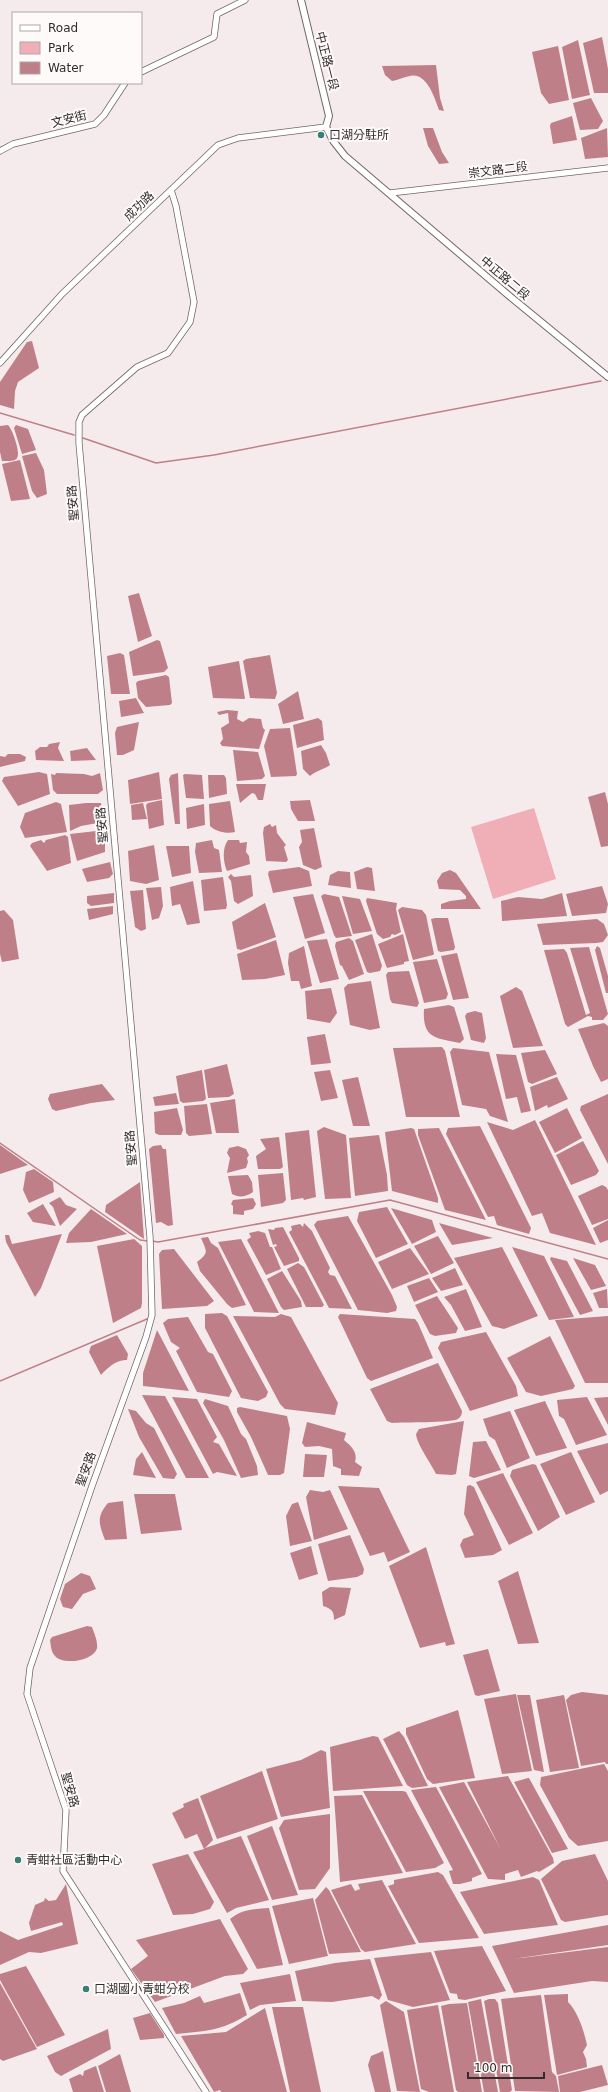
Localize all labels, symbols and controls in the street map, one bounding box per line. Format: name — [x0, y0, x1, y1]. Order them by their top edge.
legend — [12, 12, 142, 84]
text: Road — [48, 21, 78, 35]
street label: 中正路一段 — [313, 30, 341, 92]
text: Park — [48, 41, 74, 55]
text: Water — [48, 61, 84, 75]
street label: 文安街 — [50, 108, 88, 130]
place label: 口湖分駐所 — [329, 128, 389, 142]
marker: 口湖分駐所 — [316, 130, 326, 140]
street label: 崇文路二段 — [467, 159, 529, 181]
street label: 成功路 — [121, 188, 157, 224]
street label: 中正路二段 — [478, 253, 532, 303]
street label: 聖安路 — [64, 484, 82, 522]
street label: 聖安路 — [93, 806, 111, 844]
street label: 聖安路 — [122, 1129, 140, 1167]
street label: 聖安路 — [73, 1450, 99, 1488]
street label: 聖安路 — [58, 1771, 82, 1809]
place label: 青蚶社區活動中心 — [26, 1853, 122, 1867]
marker: 青蚶社區活動中心 — [13, 1855, 23, 1865]
place label: 口湖國小青蚶分校 — [94, 1982, 190, 1996]
marker: 口湖國小青蚶分校 — [81, 1984, 91, 1994]
scale bar — [468, 2054, 544, 2080]
text: 100 m — [474, 2061, 512, 2075]

